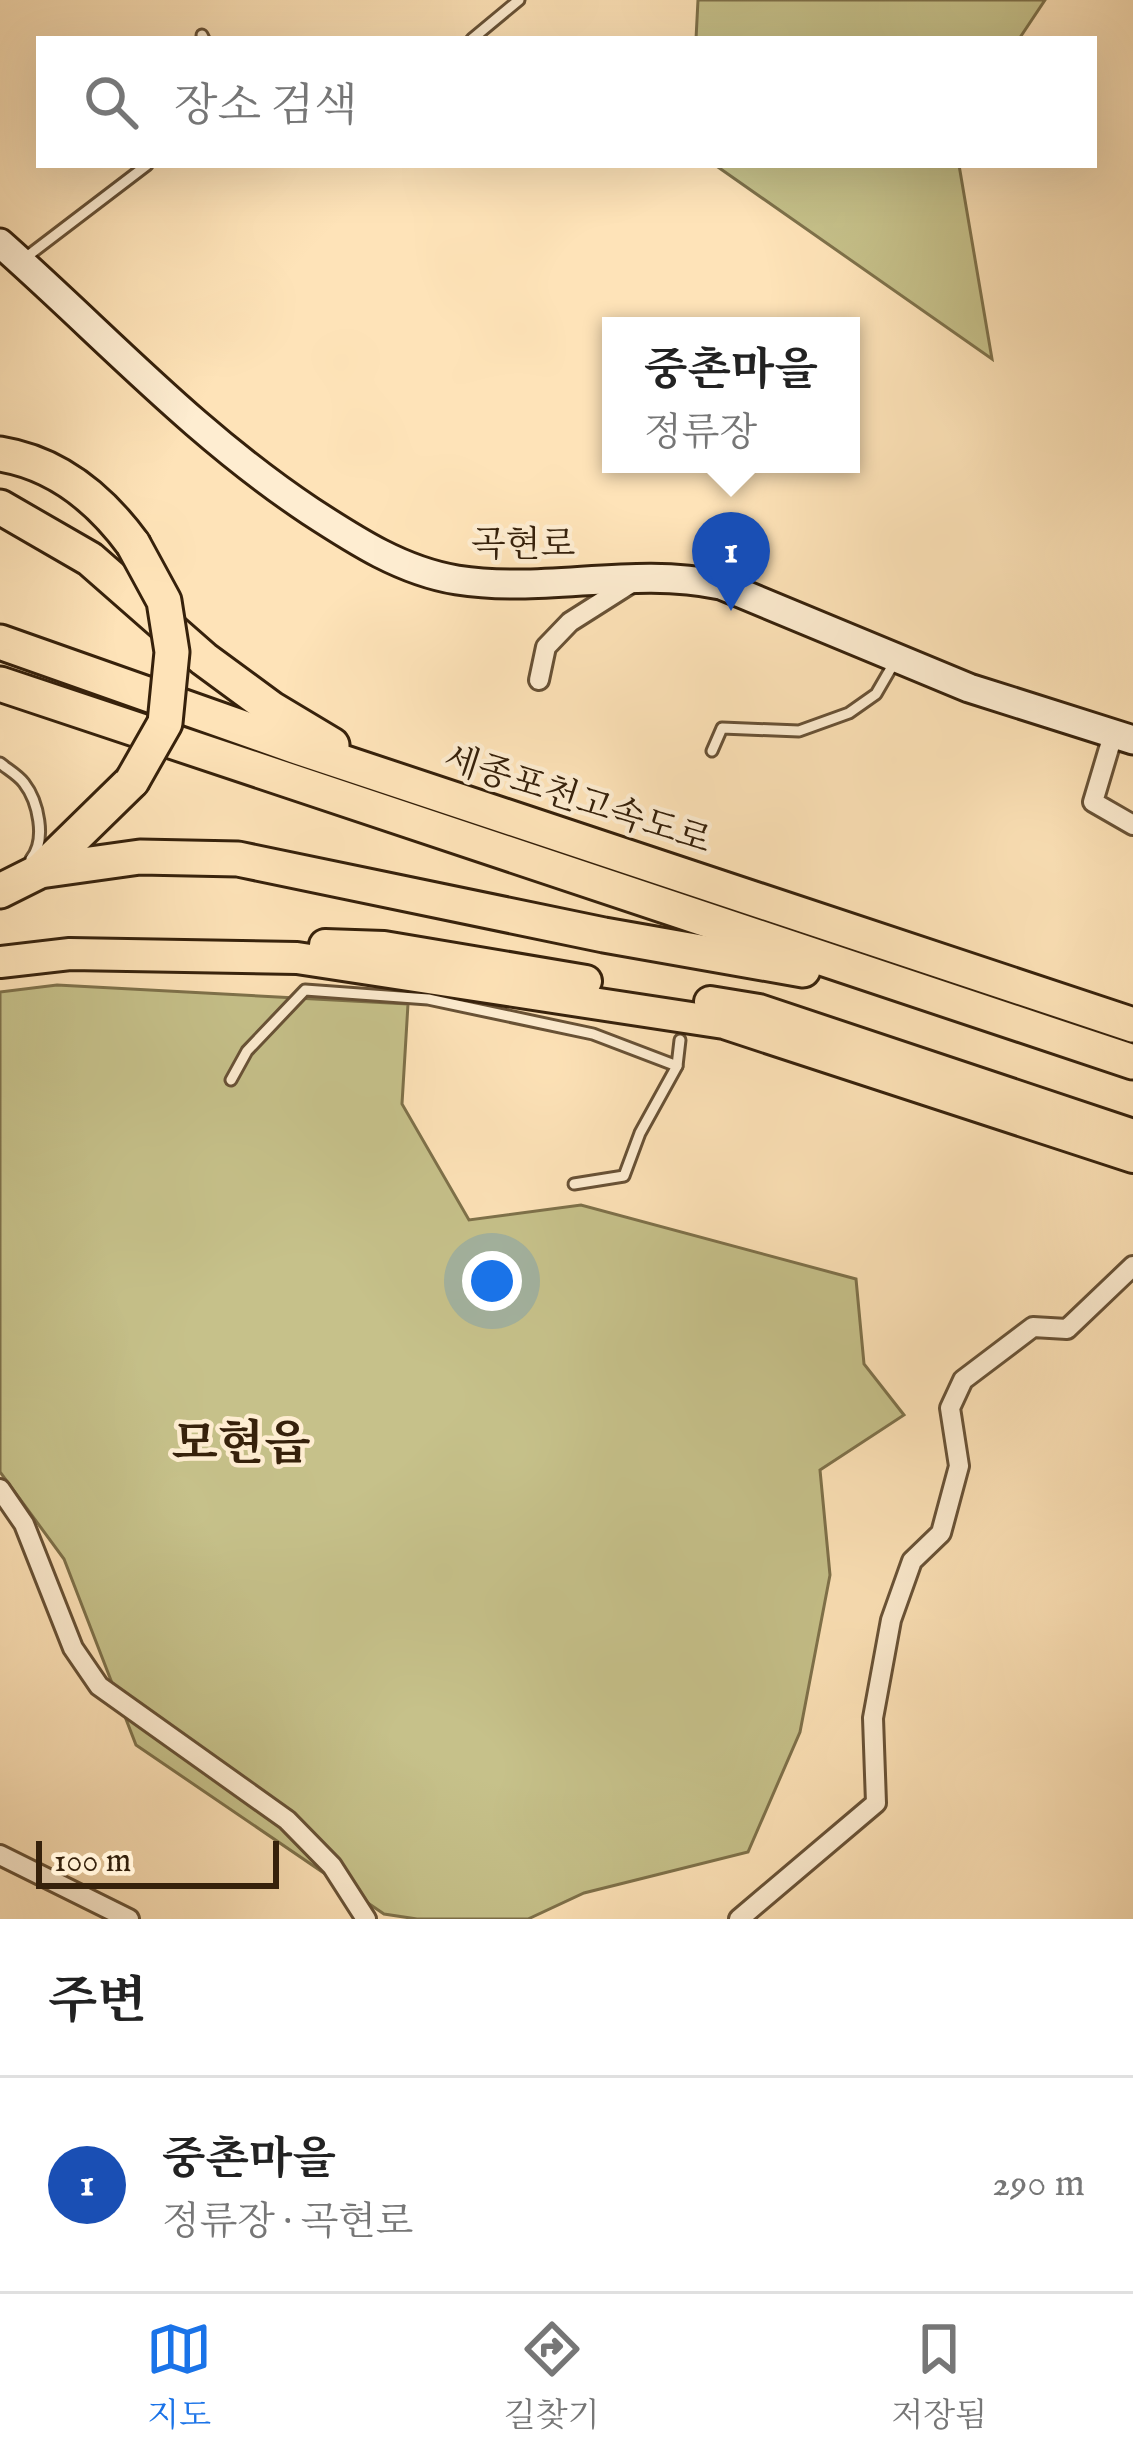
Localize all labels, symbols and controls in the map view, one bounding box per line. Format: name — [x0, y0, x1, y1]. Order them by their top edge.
search box — [36, 36, 1097, 168]
icon: search — [78, 69, 144, 135]
text: 장소 검색 — [174, 79, 358, 136]
popup — [602, 317, 860, 473]
text: 중촌마을 — [644, 343, 818, 400]
text: 정류장 — [644, 410, 757, 459]
pin: 1 — [692, 512, 770, 611]
street label: 곡현로 — [471, 523, 575, 569]
street label: 세종포천고속도로 — [438, 736, 717, 866]
your location — [462, 1251, 522, 1311]
district label: 모현읍 — [171, 1416, 311, 1476]
scale bar — [36, 1835, 279, 1888]
text: 100 m — [54, 1841, 131, 1883]
text: 주변 — [48, 1971, 147, 2036]
text: 중촌마을 — [162, 2132, 336, 2189]
text: 1 — [80, 2160, 94, 2209]
text: 290 m — [992, 2160, 1085, 2209]
text: 정류장 · 곡현로 — [162, 2199, 414, 2248]
tab: 지도 — [146, 2316, 212, 2438]
tab: 길찾기 — [504, 2316, 600, 2438]
tab: 저장됨 — [891, 2316, 987, 2438]

